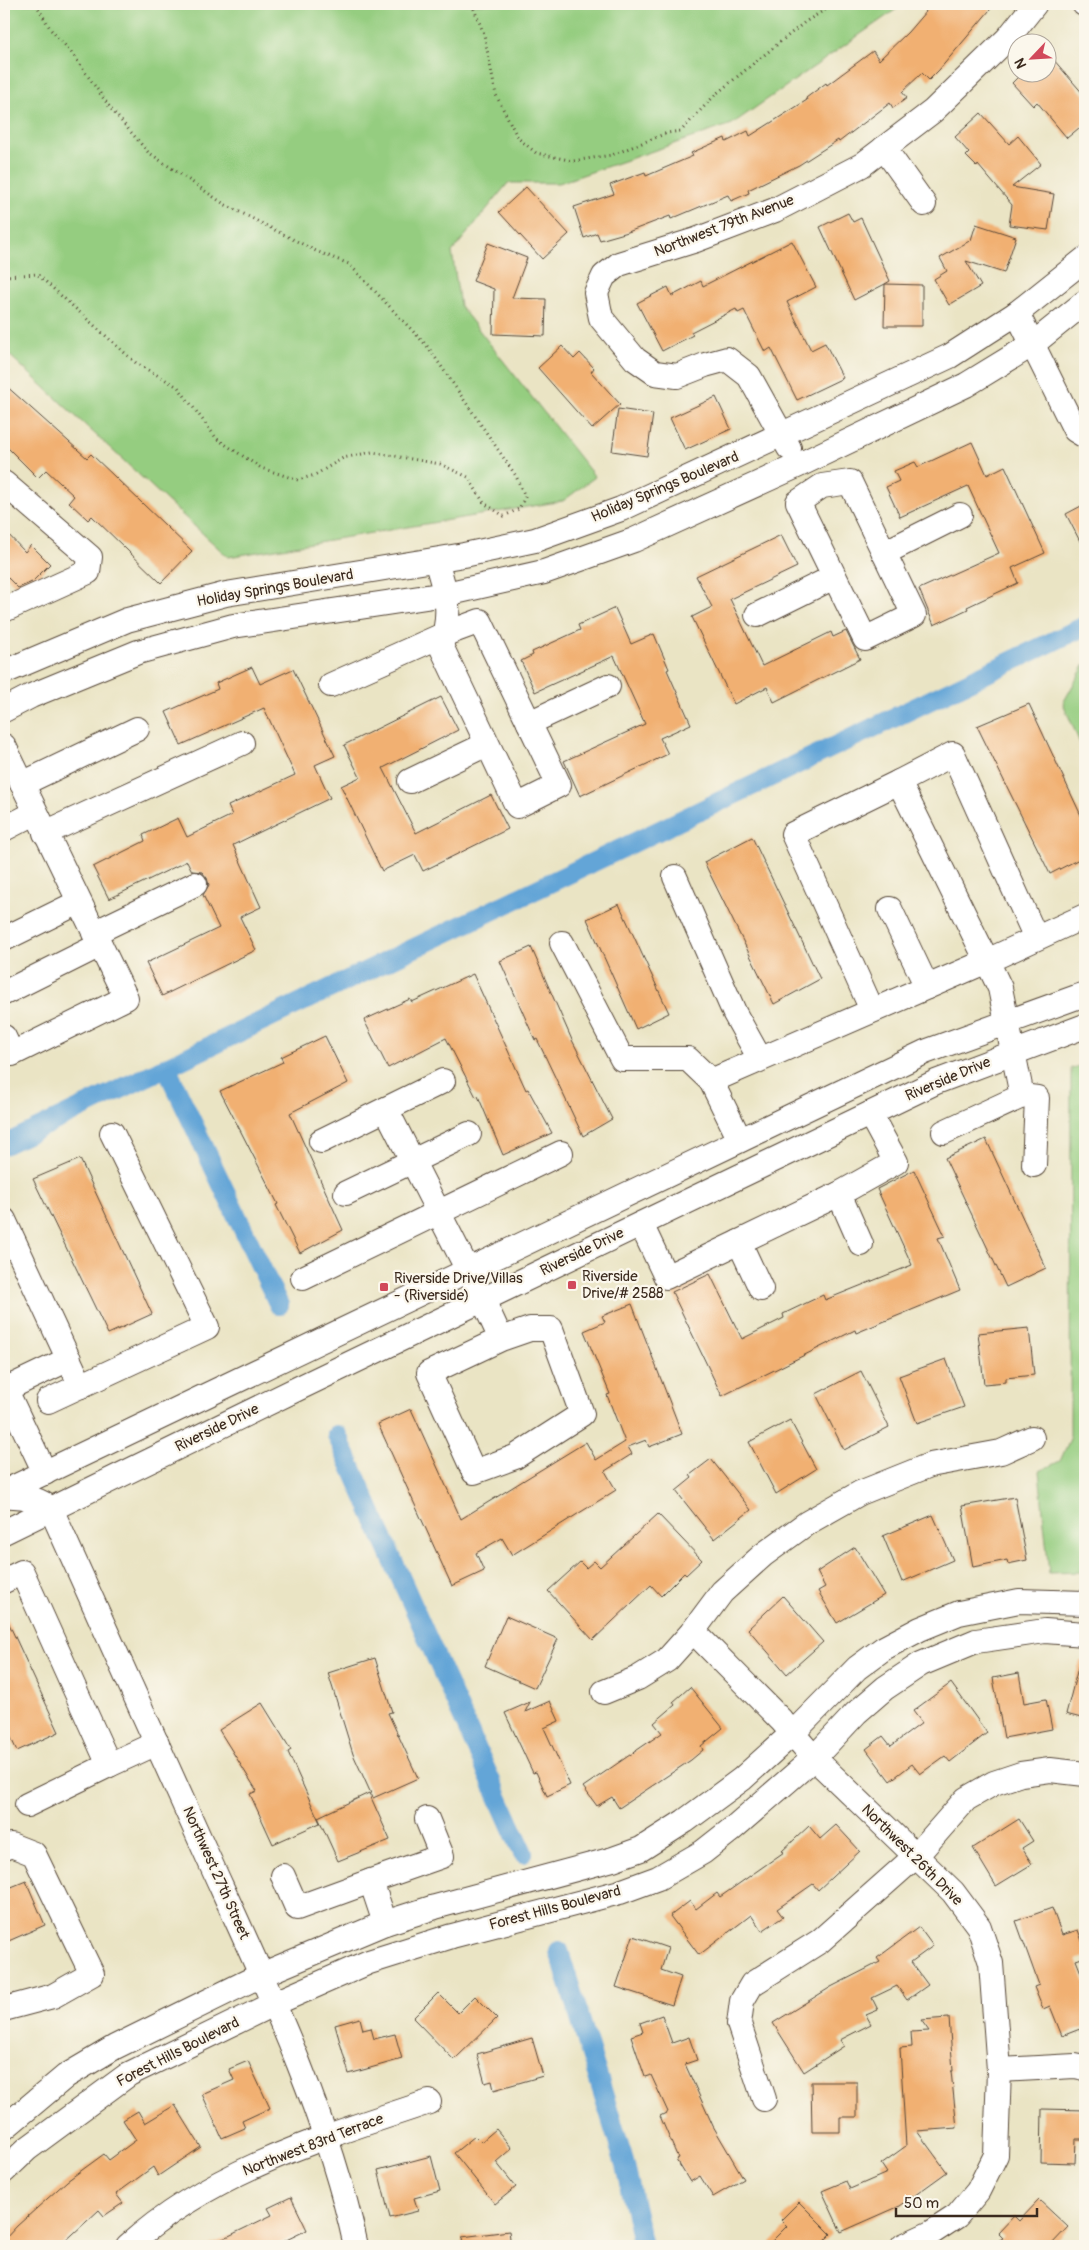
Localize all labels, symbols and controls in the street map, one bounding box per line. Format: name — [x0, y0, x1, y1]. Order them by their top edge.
north arrow — [1006, 32, 1056, 82]
text: N — [1011, 55, 1030, 71]
street label: Northwest 79th Avenue — [651, 190, 797, 261]
street label: Holiday Springs Boulevard — [588, 447, 742, 527]
street label: Holiday Springs Boulevard — [195, 565, 355, 611]
street label: Riverside Drive — [902, 1052, 994, 1105]
street label: Riverside Drive — [537, 1223, 628, 1280]
place label: Riverside Drive/# 2588 — [582, 1267, 664, 1303]
place label: Riverside Drive/Villas - (Riverside) — [394, 1269, 523, 1305]
marker: Riverside Drive/# 2588 — [566, 1279, 578, 1291]
marker: Riverside Drive/Villas - (Riverside) — [378, 1281, 390, 1293]
street label: Riverside Drive — [172, 1399, 263, 1456]
street label: Northwest 26th Drive — [857, 1800, 967, 1910]
street label: Northwest 27th Street — [178, 1804, 254, 1943]
street label: Forest Hills Boulevard — [487, 1881, 623, 1935]
street label: Forest Hills Boulevard — [113, 2013, 243, 2091]
street label: Northwest 83rd Terrace — [240, 2109, 387, 2181]
scale bar — [896, 2185, 1038, 2217]
text: 50 m — [904, 2194, 939, 2213]

